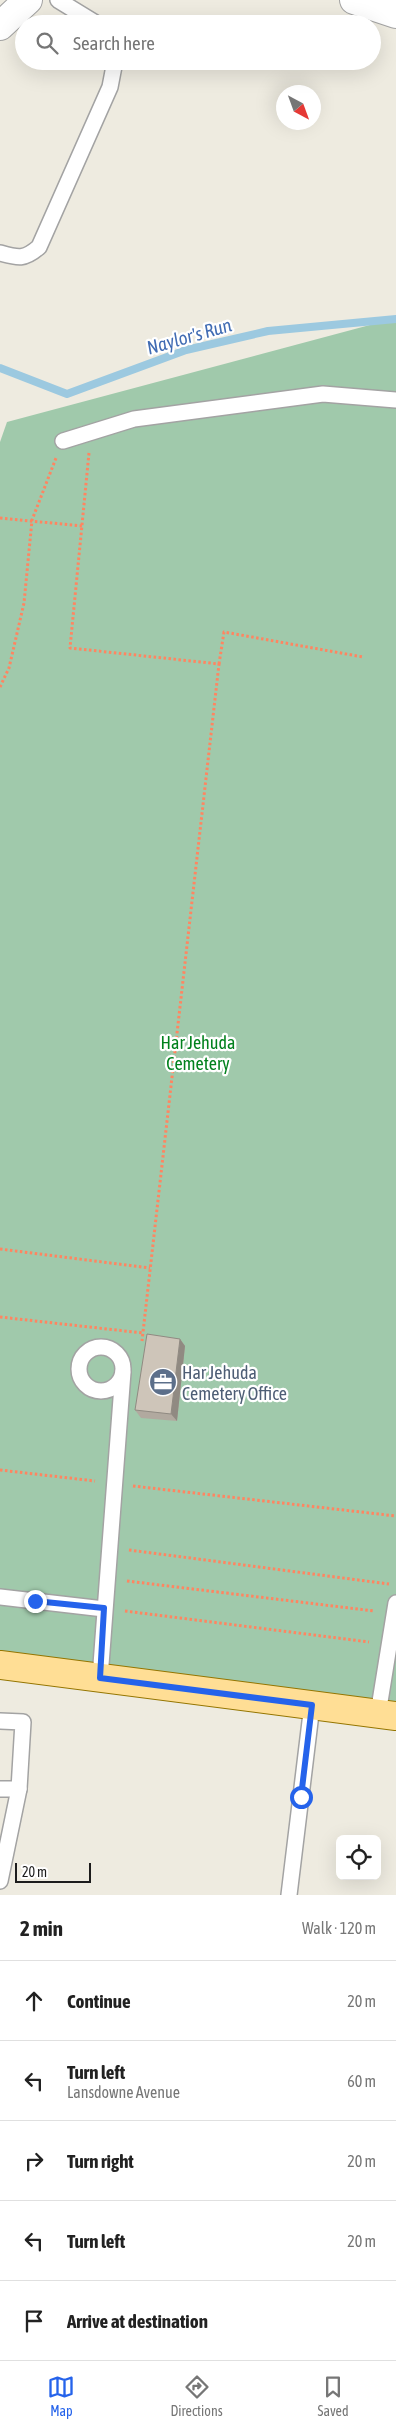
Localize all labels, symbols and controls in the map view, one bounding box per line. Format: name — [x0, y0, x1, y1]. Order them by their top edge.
search box — [15, 15, 381, 70]
icon: search — [33, 29, 61, 57]
text: Search here — [73, 32, 155, 54]
north arrow — [276, 85, 321, 130]
water label: Naylor's Run — [144, 313, 234, 359]
park label: Har Jehuda Cemetery — [161, 1032, 235, 1074]
place label: Har Jehuda Cemetery Office — [182, 1362, 287, 1404]
office icon: Har Jehuda Cemetery Office — [148, 1367, 178, 1397]
route end — [24, 1590, 47, 1613]
route start — [290, 1786, 313, 1809]
map controls — [336, 1835, 381, 1880]
button: locate — [336, 1835, 381, 1880]
scale bar — [15, 1860, 91, 1883]
text: 20 m — [22, 1864, 47, 1880]
text: 2 min — [20, 1916, 63, 1940]
text: Walk · 120 m — [302, 1919, 376, 1937]
icon: ahead — [20, 1987, 48, 2015]
text: Continue — [67, 1990, 131, 2012]
text: 20 m — [347, 1992, 376, 2010]
text: Turn left — [67, 2061, 125, 2083]
icon: left — [20, 2067, 48, 2095]
text: 60 m — [347, 2072, 376, 2090]
text: Lansdowne Avenue — [67, 2083, 180, 2101]
icon: right — [20, 2147, 48, 2175]
text: Turn right — [67, 2150, 134, 2172]
text: 20 m — [347, 2152, 376, 2170]
icon: left — [20, 2227, 48, 2255]
text: Turn left — [67, 2230, 125, 2252]
text: 20 m — [347, 2232, 376, 2250]
icon: arrive — [20, 2307, 48, 2335]
text: Arrive at destination — [67, 2310, 208, 2332]
tab: Map — [47, 2373, 75, 2419]
tab: Directions — [170, 2373, 223, 2419]
tab: Saved — [318, 2373, 349, 2419]

